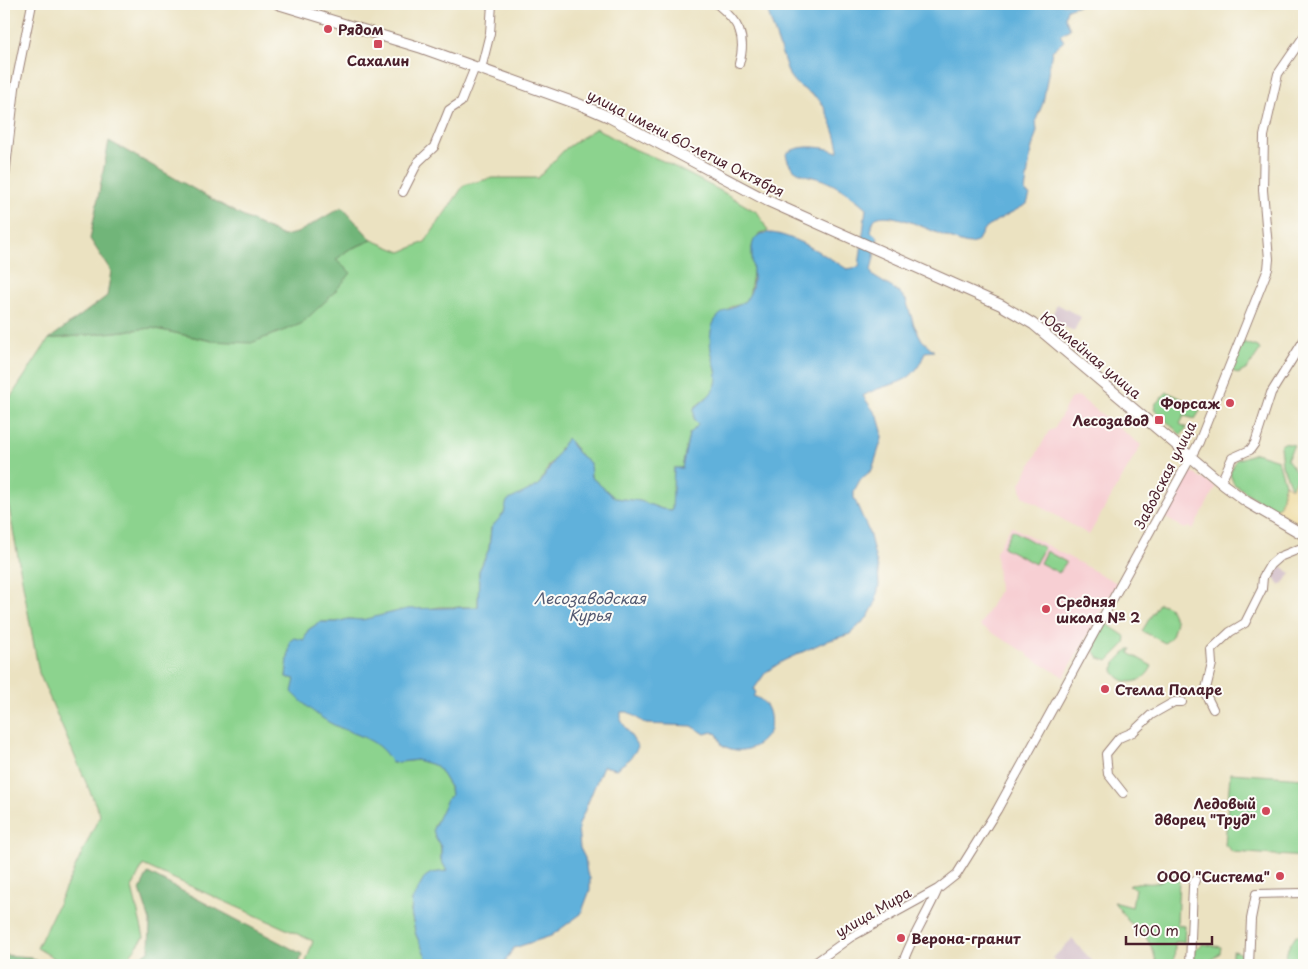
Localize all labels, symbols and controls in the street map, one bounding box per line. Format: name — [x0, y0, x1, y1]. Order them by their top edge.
place label: Рядом — [338, 19, 384, 40]
marker: Рядом — [322, 23, 334, 35]
marker: Сахалин — [372, 38, 384, 50]
place label: Сахалин — [347, 50, 409, 71]
street label: улица имени 60-летия Октября — [584, 84, 788, 202]
street label: Юбилейная улица — [1036, 307, 1146, 404]
place label: Форсаж — [1161, 393, 1220, 414]
marker: Форсаж — [1224, 397, 1236, 409]
place label: Лесозавод — [1072, 410, 1150, 431]
marker: Лесозавод — [1153, 414, 1165, 426]
street label: Заводская улица — [1129, 417, 1201, 533]
water label: Лесозаводская Курья — [534, 586, 647, 626]
place label: Средняя школа № 2 — [1056, 591, 1140, 628]
marker: Средняя школа № 2 — [1040, 603, 1052, 615]
place label: Стелла Поларе — [1115, 679, 1222, 700]
marker: Стелла Поларе — [1099, 683, 1111, 695]
place label: Ледовый дворец "Труд" — [1155, 793, 1256, 830]
marker: Ледовый дворец "Труд" — [1260, 805, 1272, 817]
place label: ООО "Система" — [1157, 866, 1270, 887]
marker: ООО "Система" — [1274, 870, 1286, 882]
street label: улица Мира — [831, 882, 915, 942]
scale bar — [1126, 914, 1212, 946]
text: 100 m — [1133, 918, 1179, 941]
place label: Верона-гранит — [911, 928, 1021, 949]
marker: Верона-гранит — [895, 932, 907, 944]

